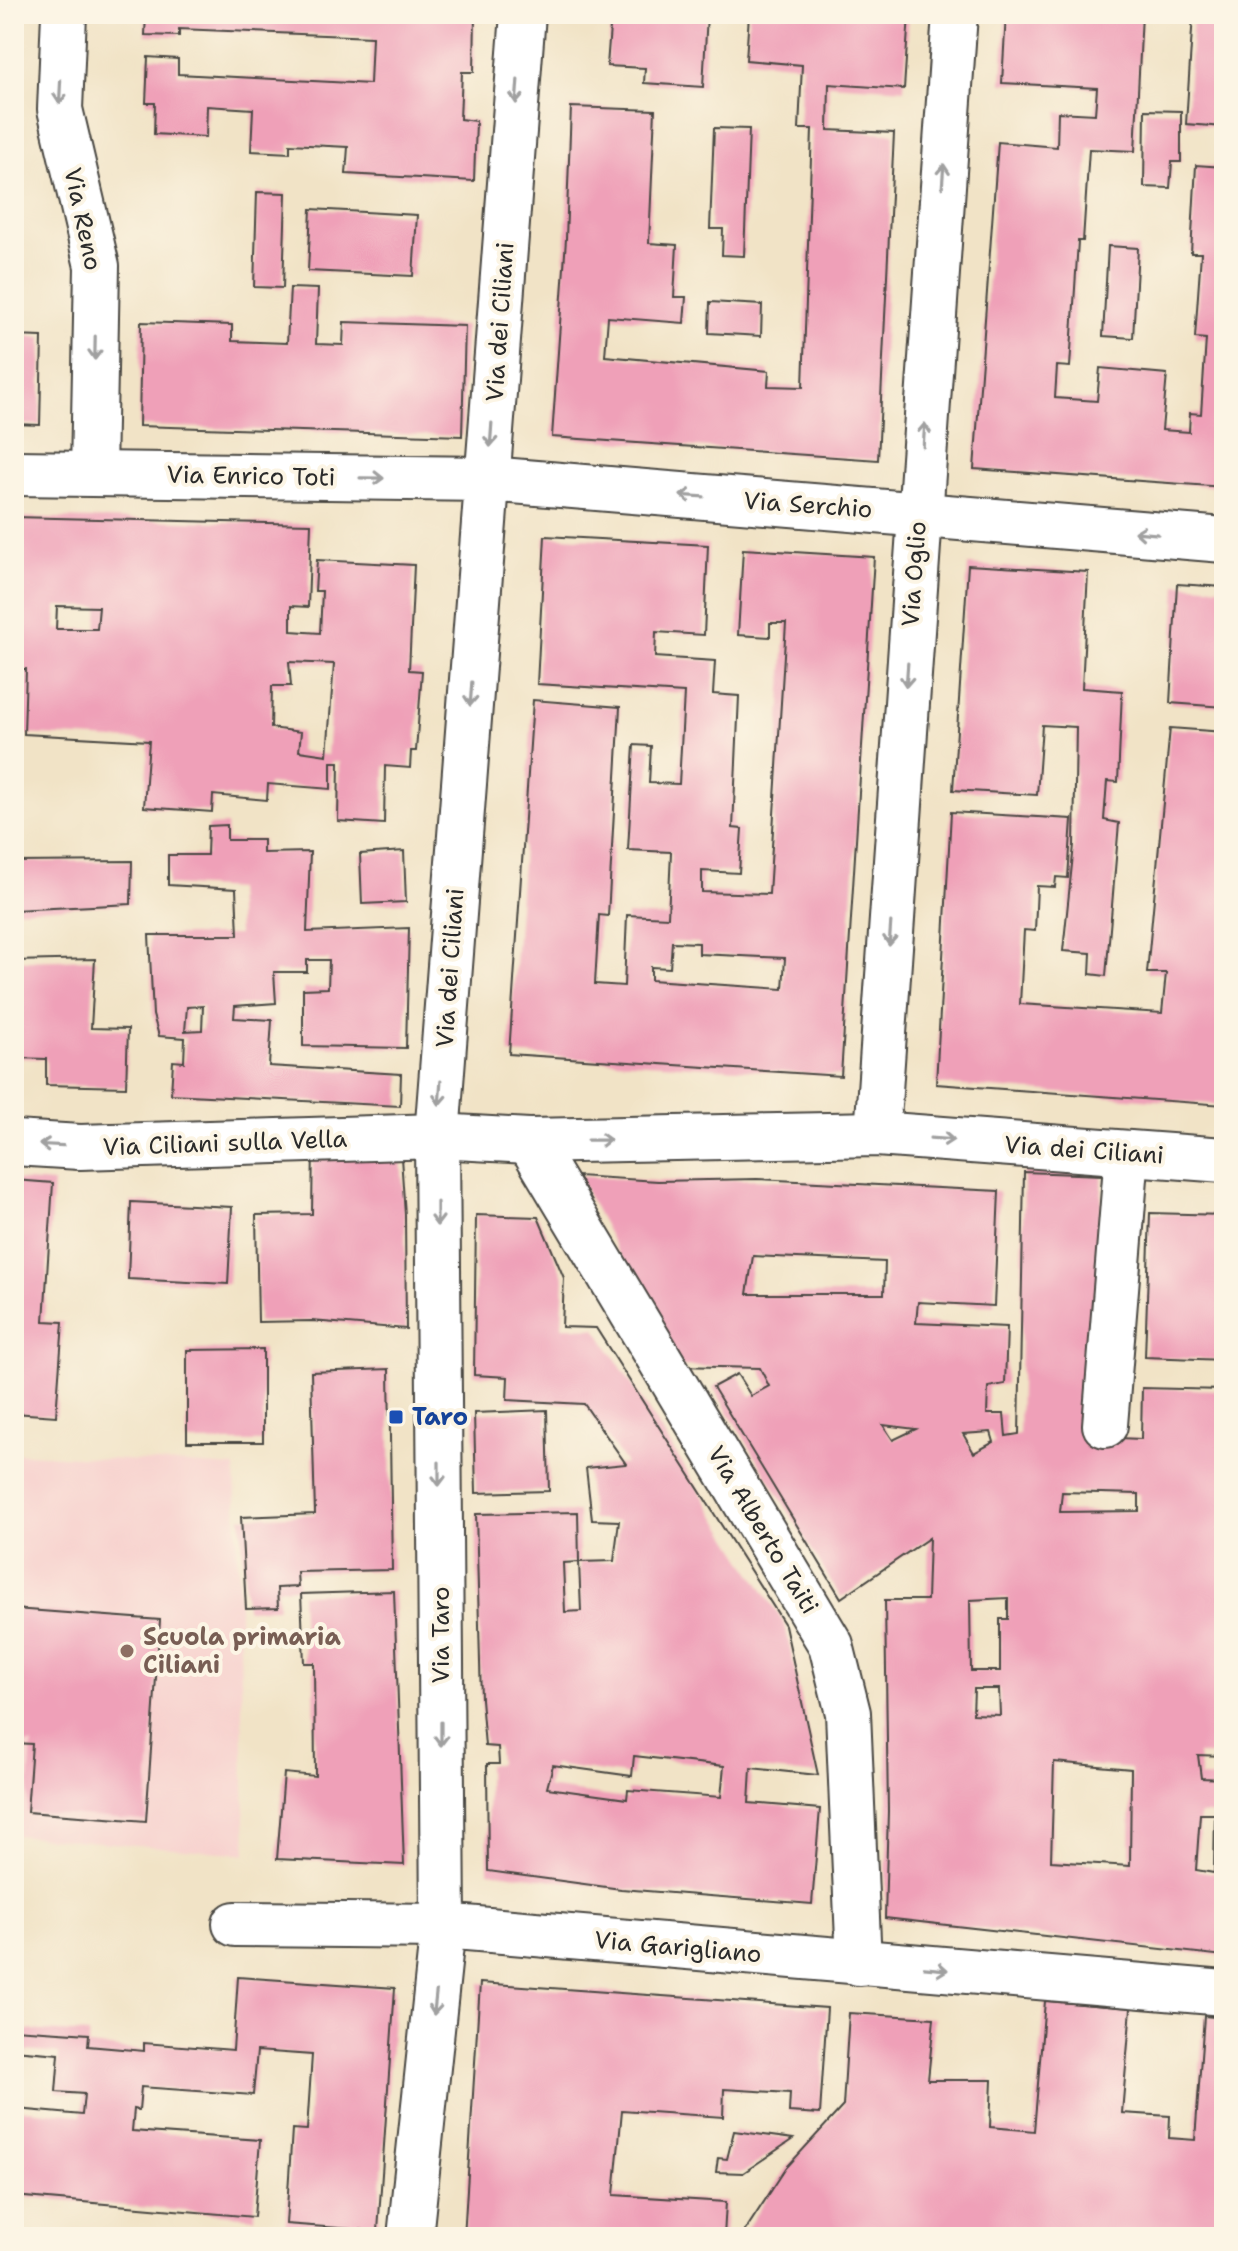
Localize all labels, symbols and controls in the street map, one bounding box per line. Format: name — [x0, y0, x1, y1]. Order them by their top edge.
one-way arrow — [53, 78, 68, 105]
one-way arrow — [509, 78, 524, 105]
one-way arrow — [936, 163, 951, 190]
street label: Via Reno — [57, 165, 109, 273]
street label: Via dei Ciliani — [478, 241, 522, 403]
one-way arrow — [88, 334, 103, 361]
one-way arrow — [484, 421, 499, 448]
one-way arrow — [917, 423, 932, 449]
street label: Via Enrico Toti — [166, 459, 336, 493]
one-way arrow — [358, 470, 385, 485]
street label: Via Serchio — [742, 485, 874, 525]
one-way arrow — [679, 488, 706, 503]
street label: Via Oglio — [894, 520, 934, 628]
one-way arrow — [1133, 525, 1160, 540]
one-way arrow — [899, 661, 914, 688]
one-way arrow — [463, 680, 478, 707]
street label: Via dei Ciliani — [428, 887, 472, 1049]
one-way arrow — [882, 920, 897, 947]
one-way arrow — [432, 1079, 447, 1106]
street label: Via Ciliani sulla Vella — [102, 1123, 348, 1163]
street label: Via dei Ciliani — [1003, 1128, 1165, 1172]
one-way arrow — [585, 1132, 612, 1147]
one-way arrow — [928, 1132, 955, 1147]
one-way arrow — [38, 1137, 65, 1152]
one-way arrow — [430, 1200, 445, 1227]
place label: Taro — [412, 1401, 468, 1433]
marker: Taro — [387, 1408, 405, 1426]
street label: Via Alberto Taiti — [700, 1440, 826, 1620]
one-way arrow — [432, 1460, 447, 1487]
street label: Via Taro — [425, 1587, 457, 1683]
place label: Scuola primaria Ciliani — [143, 1621, 341, 1681]
marker: Scuola primaria Ciliani — [118, 1642, 136, 1660]
one-way arrow — [434, 1720, 449, 1747]
street label: Via Garigliano — [593, 1924, 763, 1970]
one-way arrow — [922, 1962, 949, 1977]
one-way arrow — [427, 1990, 442, 2016]

